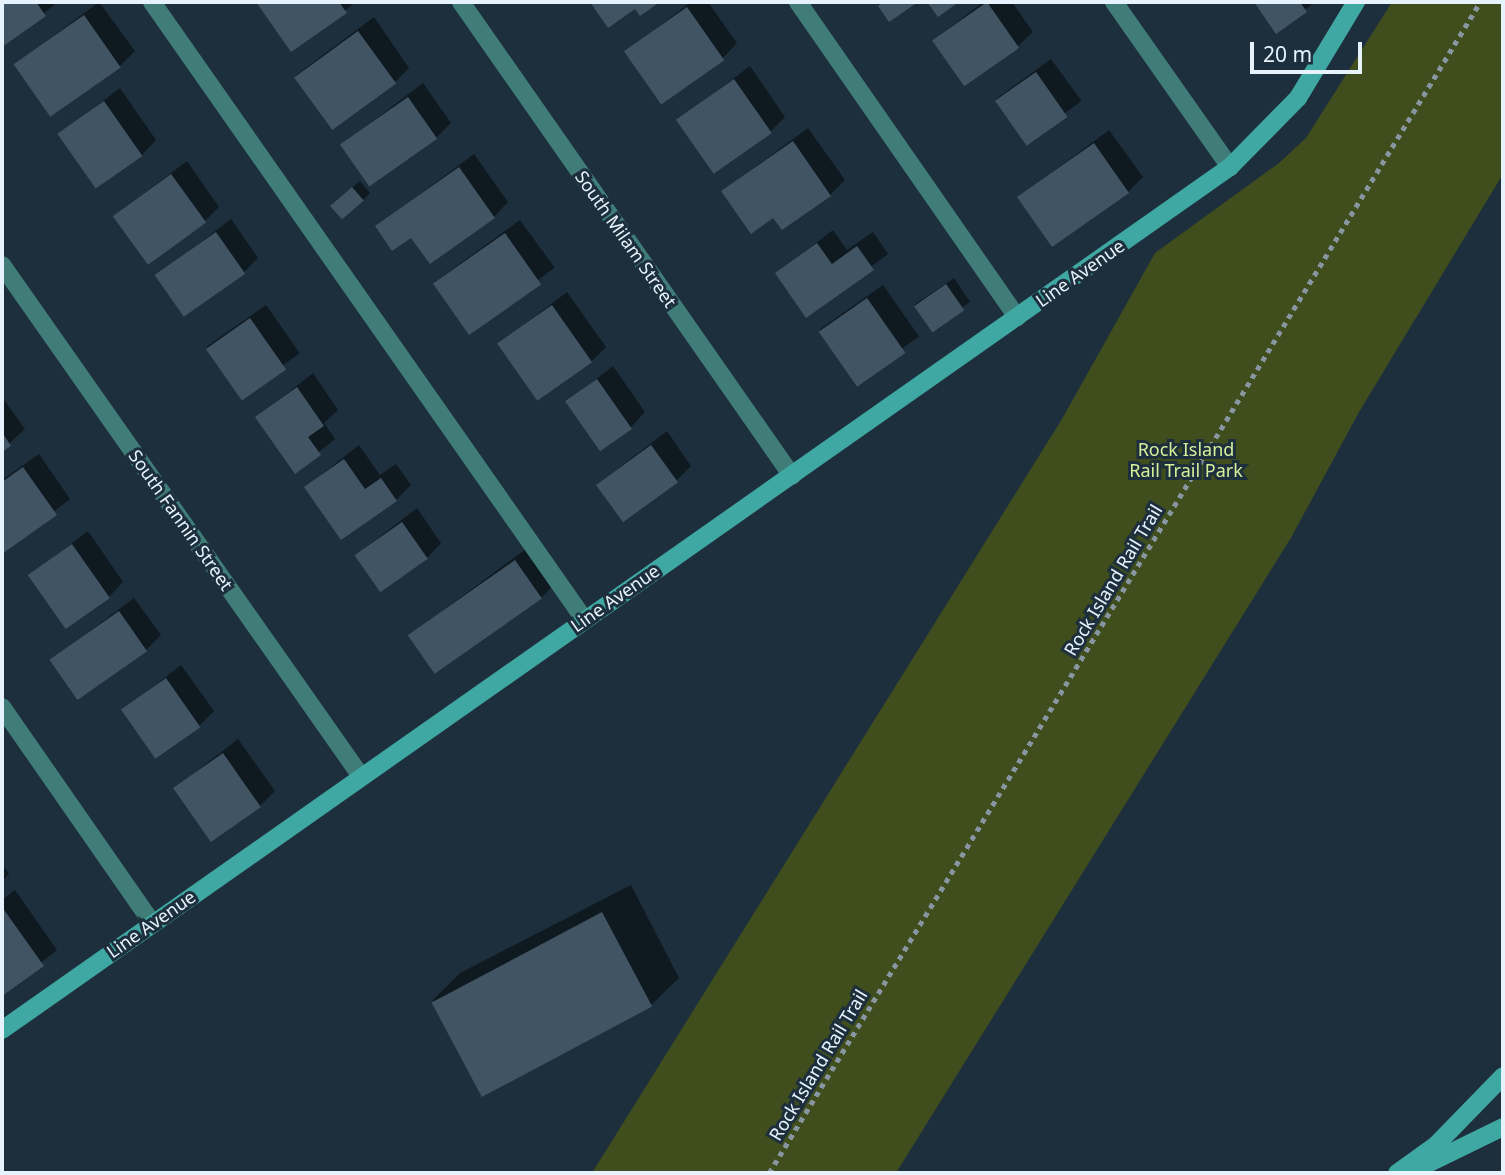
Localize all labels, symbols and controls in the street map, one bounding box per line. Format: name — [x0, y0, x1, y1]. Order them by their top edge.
scale bar — [1253, 28, 1365, 72]
text: 20 m — [1263, 40, 1312, 68]
street label: South Milam Street — [571, 167, 681, 311]
street label: Line Avenue — [1032, 235, 1128, 311]
park label: Rock Island Rail Trail Park — [1129, 439, 1243, 482]
street label: South Fannin Street — [124, 446, 238, 594]
street label: Rock Island Rail Trail — [1059, 501, 1167, 659]
street label: Line Avenue — [567, 560, 663, 636]
street label: Line Avenue — [103, 886, 199, 962]
street label: Rock Island Rail Trail — [764, 986, 872, 1144]

